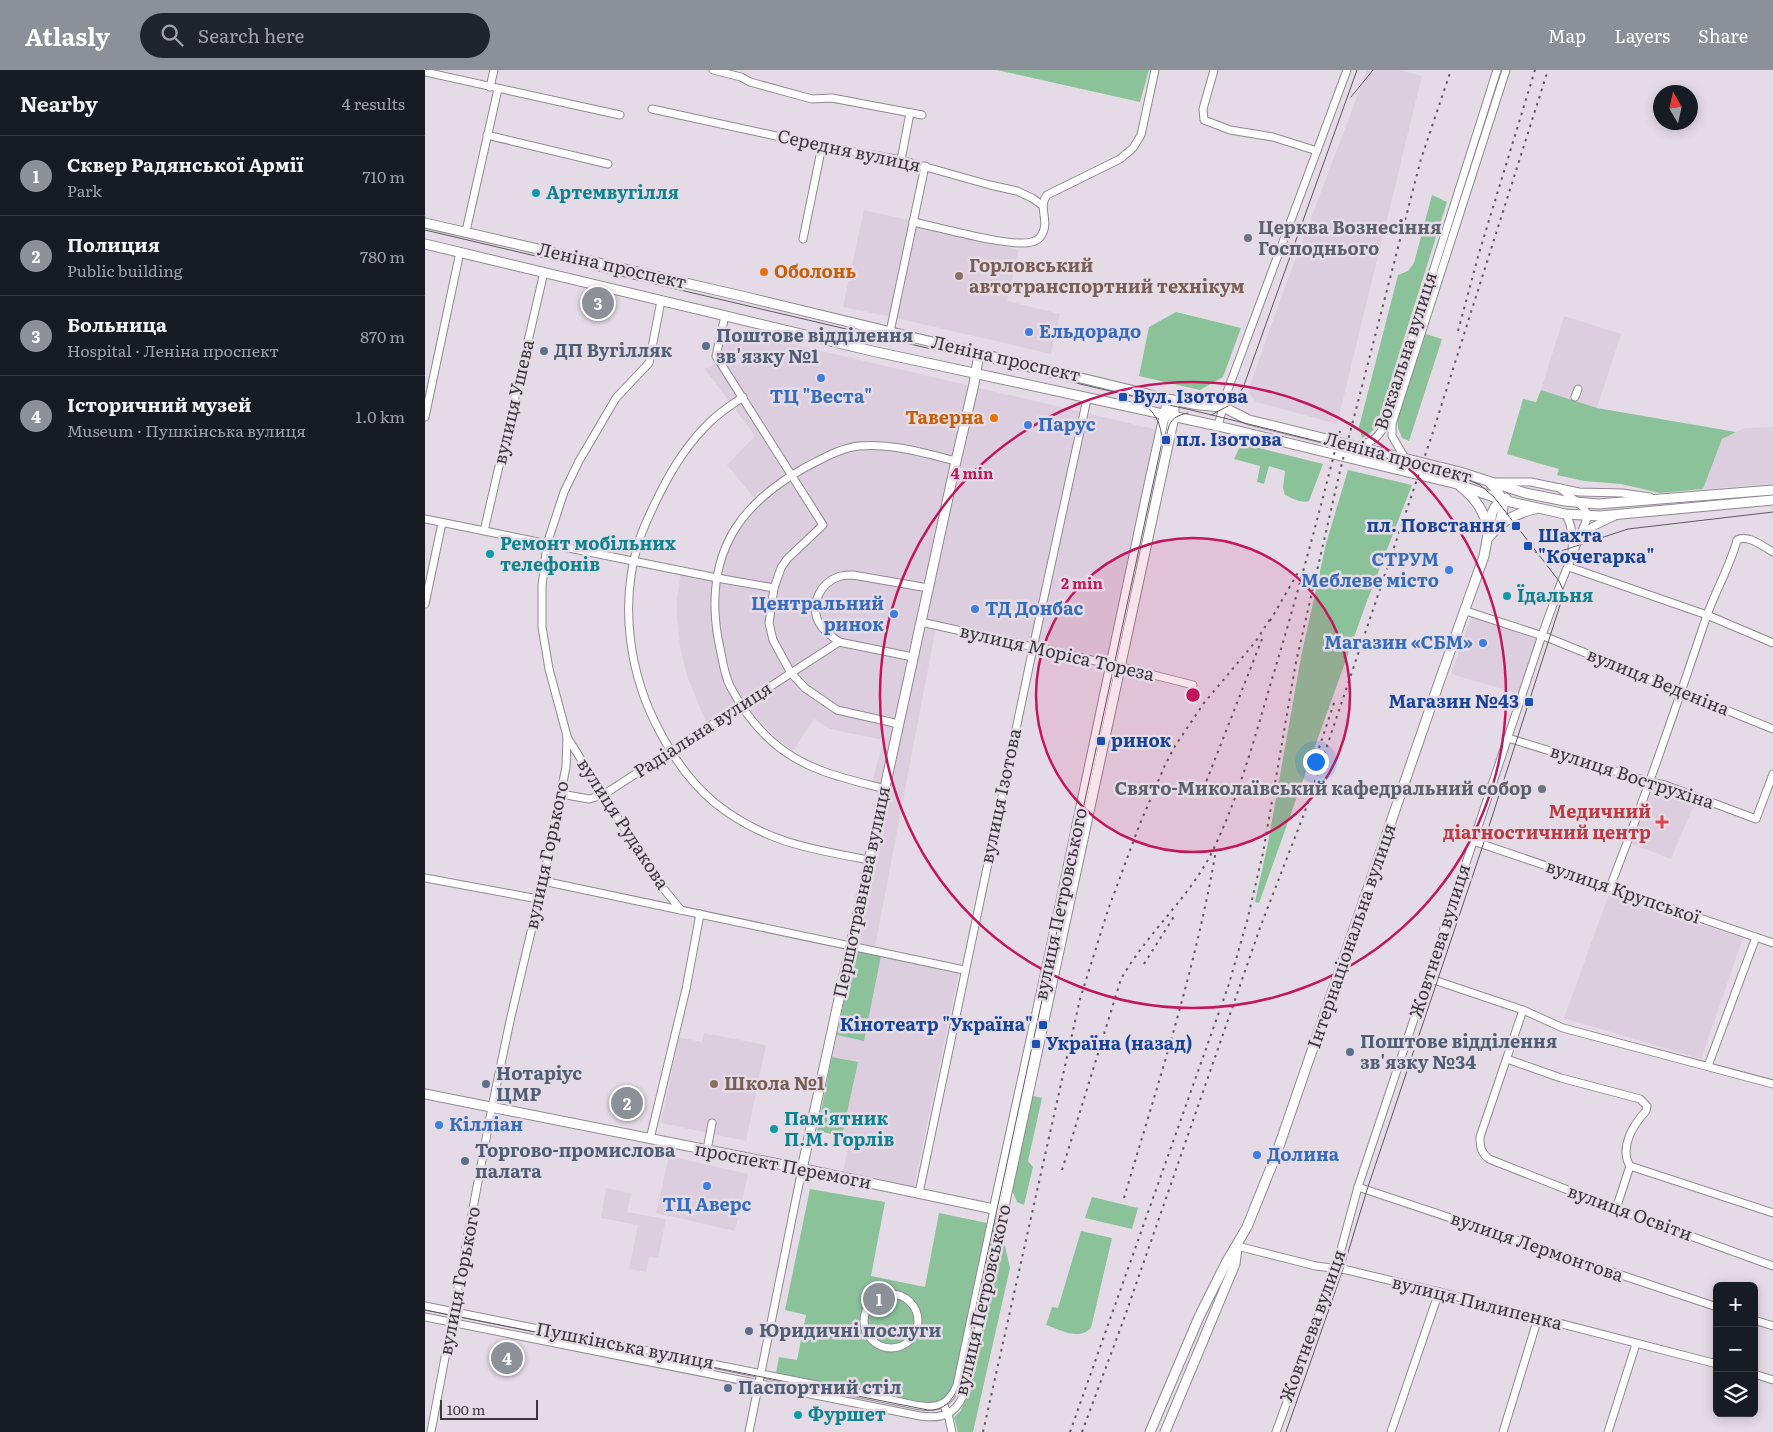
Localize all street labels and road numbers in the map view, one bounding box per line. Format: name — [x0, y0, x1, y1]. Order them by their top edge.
street label: Середня вулиця — [775, 121, 923, 178]
street label: Леніна проспект — [535, 234, 690, 295]
street label: Вокзальна вулиця — [1366, 268, 1443, 433]
street label: Леніна проспект — [929, 327, 1084, 388]
street label: вулиця Ушева — [485, 336, 540, 467]
street label: Леніна проспект — [1321, 424, 1475, 489]
street label: вулиця Моріса Тореза — [957, 616, 1158, 687]
street label: вулиця Веденіна — [1583, 640, 1734, 722]
street label: Радіальна вулиця — [628, 674, 777, 784]
street label: вулиця Ізотова — [972, 725, 1027, 866]
street label: вулиця Вострухіна — [1547, 736, 1718, 815]
street label: вулиця Рудакова — [572, 752, 677, 895]
street label: вулиця Горького — [517, 778, 574, 931]
street label: Першотравнева вулиця — [825, 783, 896, 1000]
street label: вулиця Петровського — [1026, 805, 1093, 1002]
street label: Інтернаціональна вулиця — [1299, 819, 1402, 1052]
street label: вулиця Крупської — [1543, 851, 1704, 930]
street label: Жовтнева вулиця — [1401, 860, 1476, 1021]
street label: проспект Перемоги — [693, 1134, 874, 1195]
street label: вулиця Освіти — [1564, 1176, 1697, 1247]
street label: вулиця Петровського — [946, 1201, 1017, 1398]
street label: вулиця Лермонтова — [1447, 1203, 1628, 1288]
street label: вулиця Горького — [431, 1204, 486, 1357]
street label: Жовтнева вулиця — [1271, 1245, 1352, 1405]
street label: вулиця Пилипенка — [1389, 1267, 1566, 1336]
street label: Пушкінська вулиця — [534, 1314, 717, 1375]

